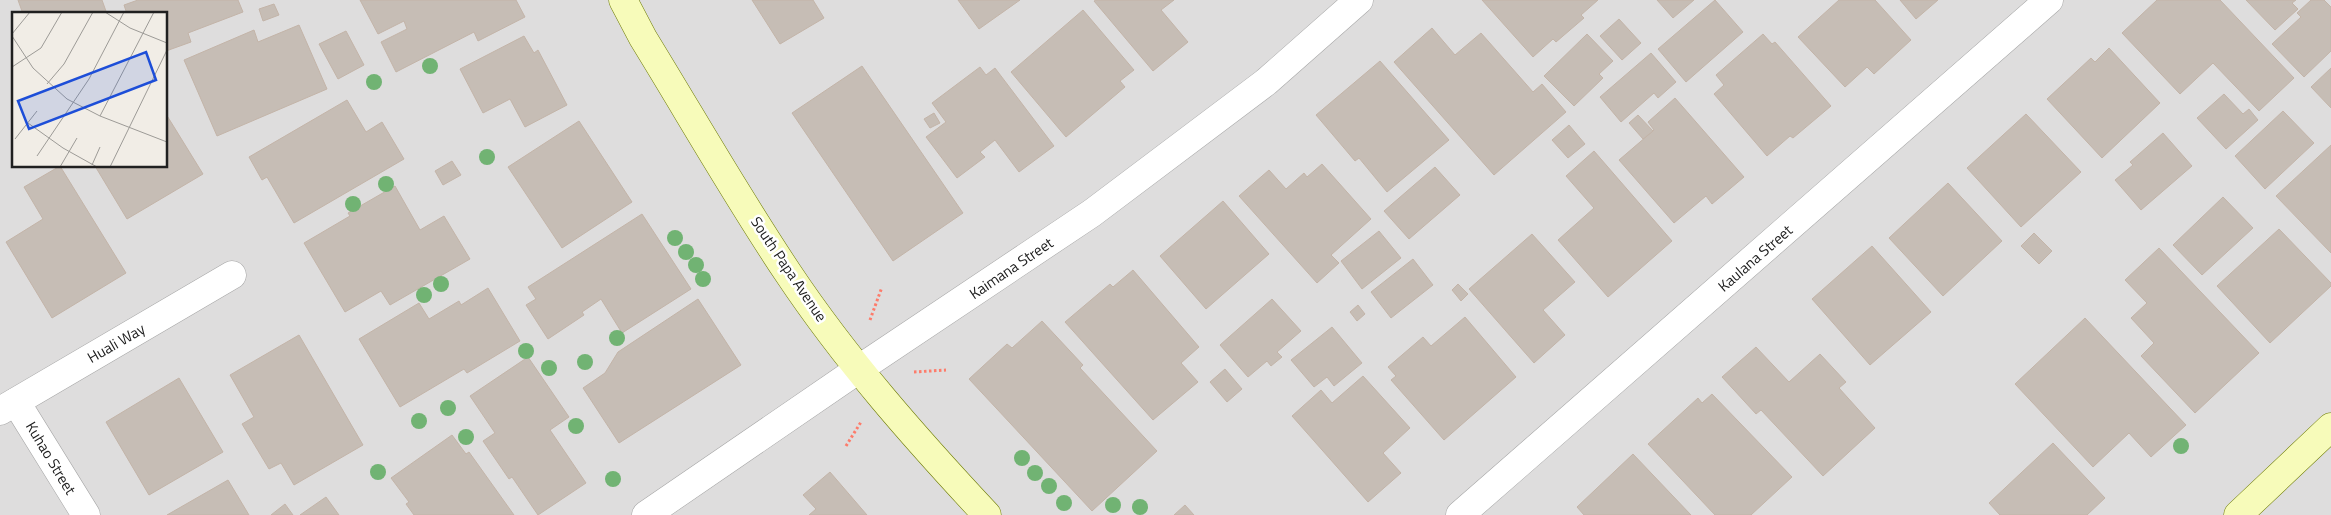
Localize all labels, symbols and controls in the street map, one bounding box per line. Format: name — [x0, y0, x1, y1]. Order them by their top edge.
inset map — [12, 12, 168, 168]
street label: South Papa Avenue — [745, 212, 833, 326]
street label: Kaulana Street — [1713, 218, 1798, 297]
street label: Kaimana Street — [964, 231, 1058, 305]
street label: Huali Way — [83, 317, 149, 369]
street label: Kuhao Street — [20, 417, 82, 500]

